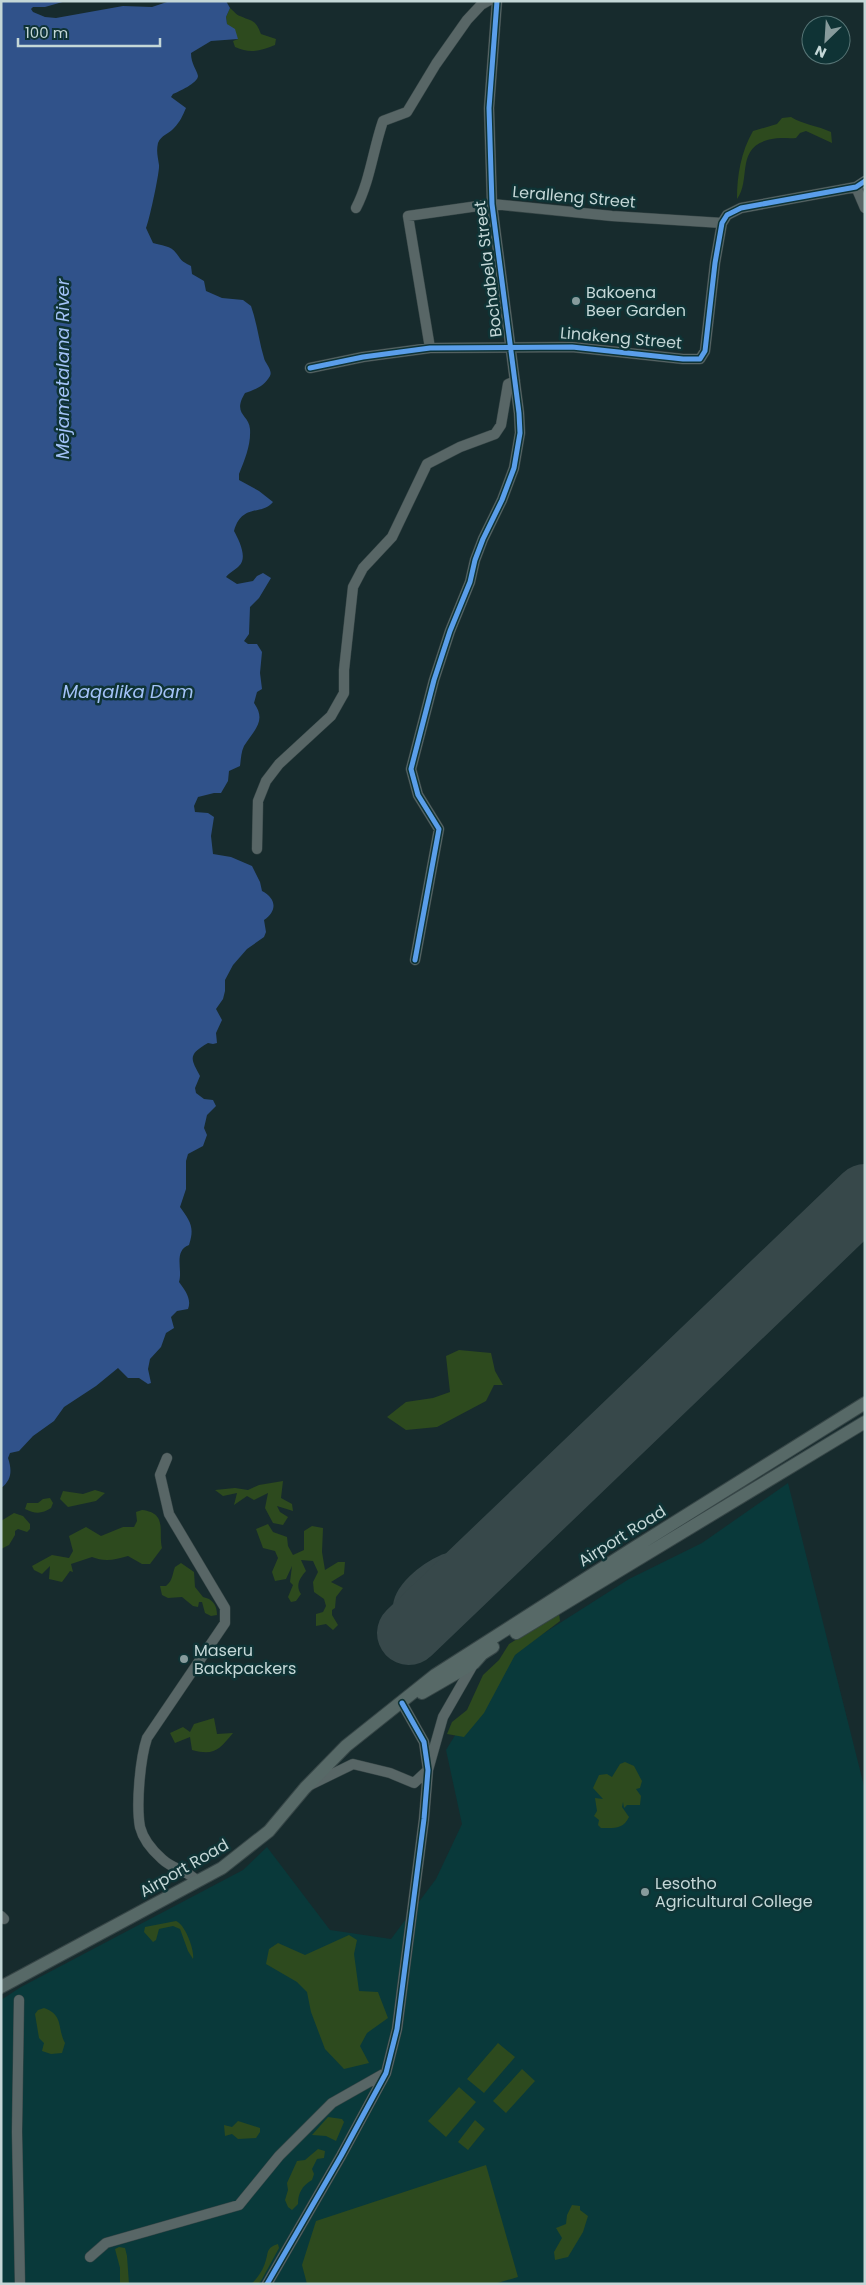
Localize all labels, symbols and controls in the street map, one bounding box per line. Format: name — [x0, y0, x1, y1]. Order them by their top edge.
scale bar — [18, 15, 160, 47]
north arrow — [801, 15, 851, 65]
text: 100 m — [25, 22, 68, 43]
text: N — [812, 40, 830, 63]
street label: Leralleng Street — [511, 180, 637, 214]
street label: Bochabela Street — [468, 199, 508, 339]
water label: Mejametalana River — [50, 277, 75, 459]
place label: Bakoena Beer Garden — [586, 281, 686, 322]
marker: Bakoena Beer Garden — [570, 295, 582, 307]
street label: Linakeng Street — [559, 321, 683, 355]
water label: Maqalika Dam — [62, 679, 194, 704]
street label: Airport Road — [574, 1500, 670, 1572]
place label: Maseru Backpackers — [194, 1639, 296, 1680]
marker: Maseru Backpackers — [178, 1653, 190, 1665]
street label: Airport Road — [135, 1833, 233, 1903]
place label: Lesotho Agricultural College — [655, 1872, 813, 1913]
marker: Lesotho Agricultural College — [639, 1886, 651, 1898]

